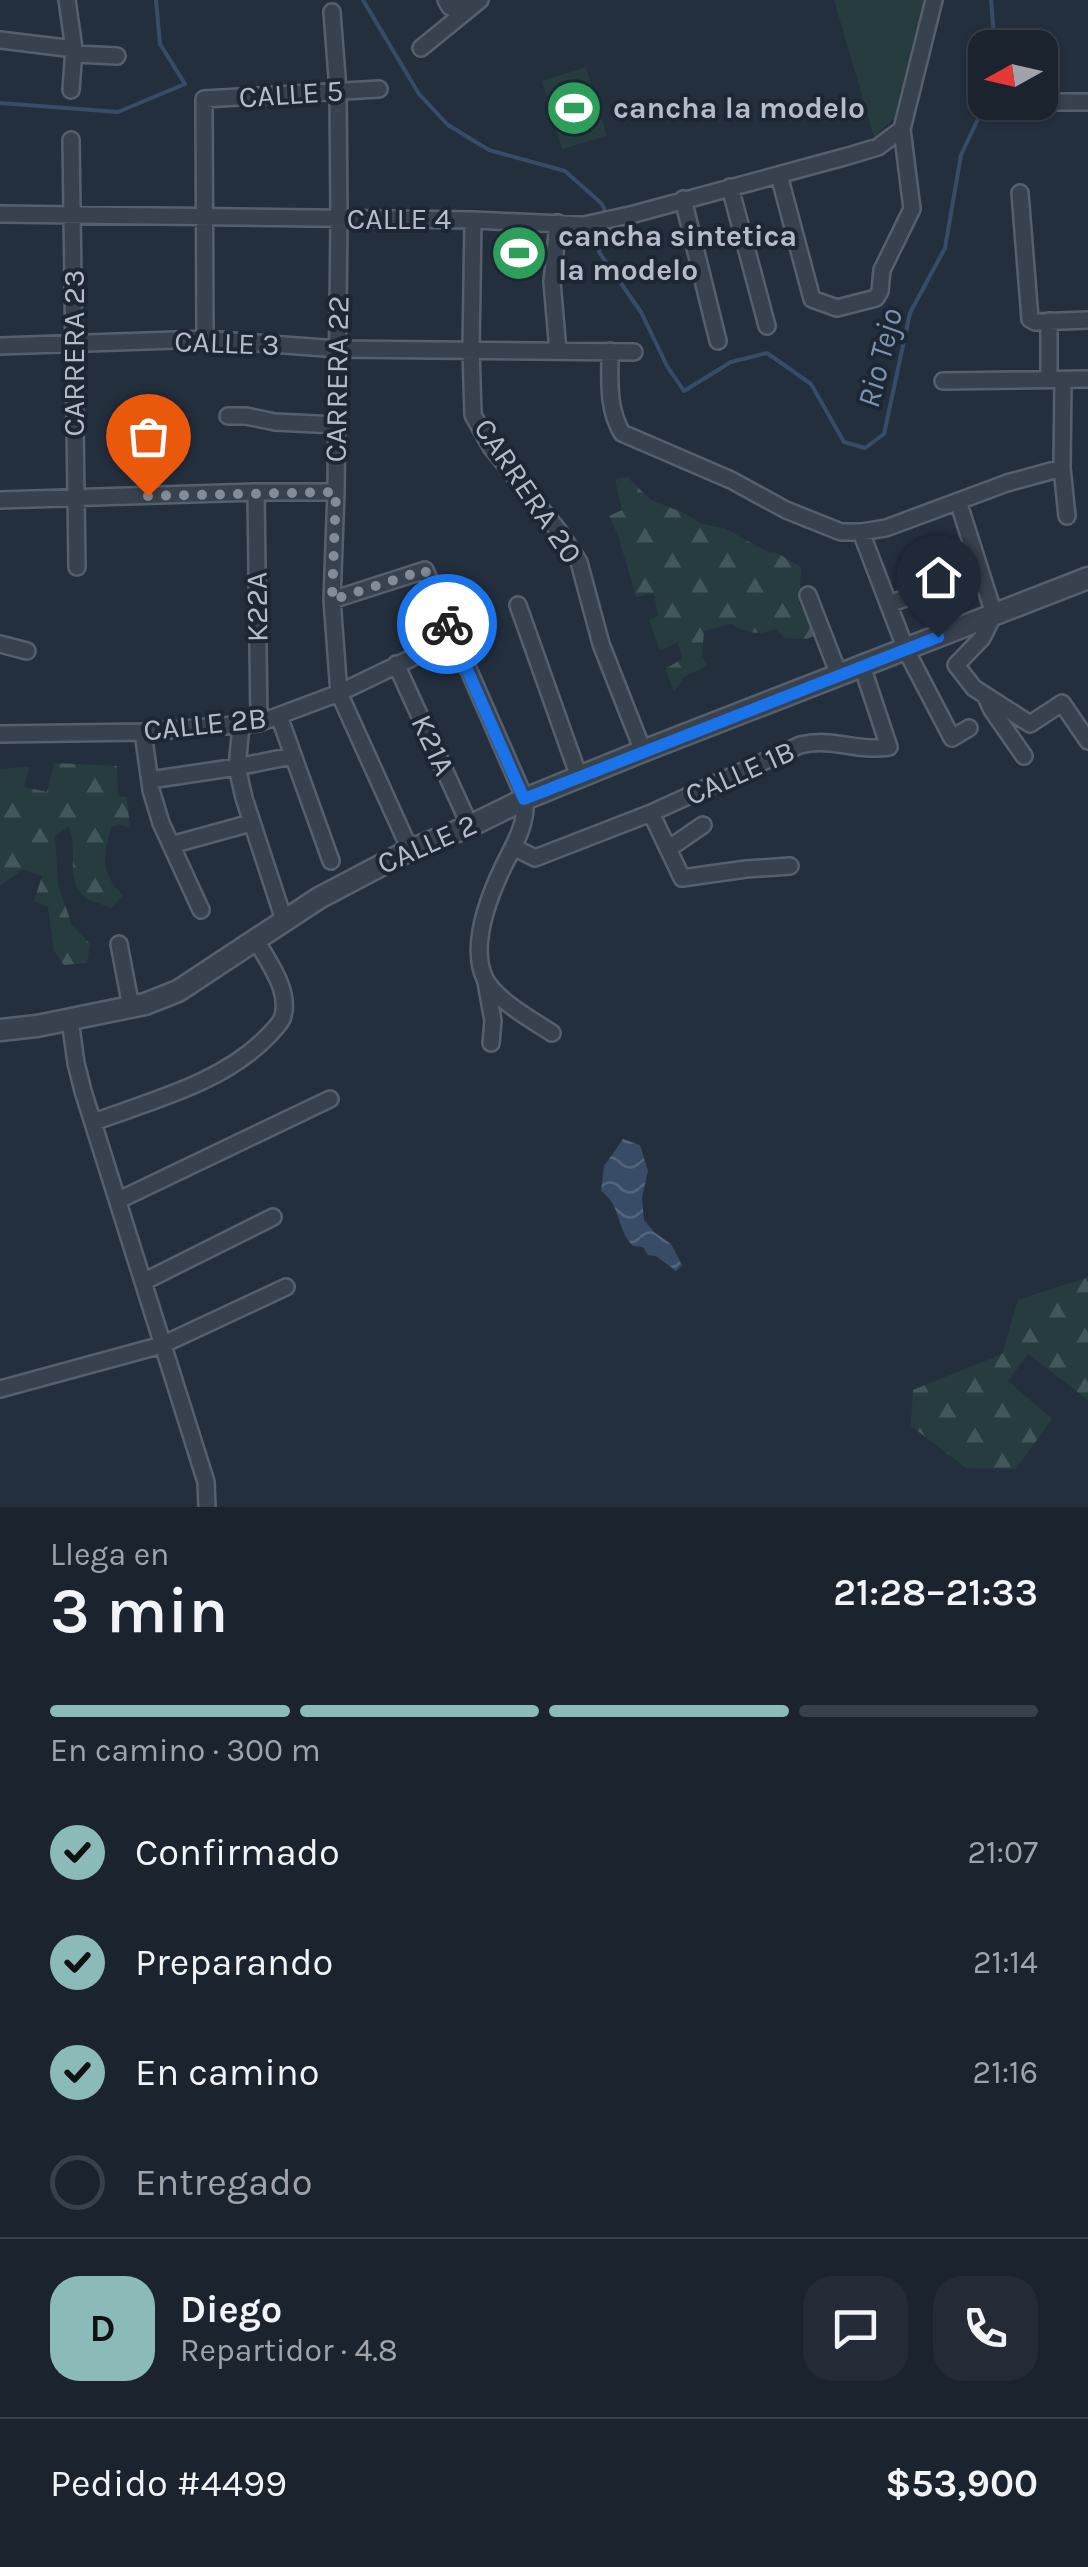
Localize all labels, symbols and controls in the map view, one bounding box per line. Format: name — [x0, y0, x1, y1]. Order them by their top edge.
north arrow — [968, 30, 1058, 120]
map controls — [968, 30, 1058, 120]
street label: CALLE 5 — [238, 72, 344, 116]
sports icon: cancha la modelo — [544, 78, 604, 138]
place label: cancha la modelo — [613, 90, 865, 126]
street label: CALLE 4 — [347, 201, 451, 237]
place label: cancha sintetica la modelo — [558, 218, 797, 288]
sports icon: cancha sintetica la modelo — [489, 223, 549, 283]
street label: CARRERA 23 — [56, 269, 92, 437]
street label: CARRERA 22 — [318, 295, 356, 463]
water label: Rio Tejo — [850, 304, 910, 411]
street label: CALLE 3 — [174, 323, 280, 363]
pin — [106, 394, 191, 497]
icon: bag — [121, 409, 176, 464]
street label: CARRERA 20 — [466, 412, 590, 570]
pin — [896, 535, 981, 638]
icon: home — [911, 550, 966, 605]
street label: K22A — [238, 572, 276, 642]
courier — [397, 574, 497, 674]
icon: bike — [420, 597, 475, 652]
street label: CALLE 2B — [142, 700, 268, 748]
street label: K21A — [403, 709, 463, 781]
street label: CALLE 1B — [680, 733, 800, 813]
street label: CALLE 2 — [372, 806, 482, 882]
text: Llega en — [50, 1536, 169, 1573]
text: 21:28–21:33 — [833, 1570, 1038, 1615]
text: 3 min — [50, 1572, 228, 1648]
text: En camino · 300 m — [50, 1732, 321, 1769]
icon: check — [50, 1825, 105, 1880]
text: Confirmado — [135, 1830, 340, 1875]
text: 21:07 — [967, 1834, 1038, 1871]
icon: check — [50, 1935, 105, 1990]
text: Preparando — [135, 1940, 333, 1985]
text: 21:14 — [973, 1944, 1038, 1981]
icon: check — [50, 2045, 105, 2100]
text: En camino — [135, 2050, 319, 2095]
text: 21:16 — [973, 2054, 1038, 2091]
text: Entregado — [135, 2160, 312, 2205]
button: chat — [803, 2276, 908, 2381]
button: phone — [933, 2276, 1038, 2381]
text: Diego — [180, 2287, 282, 2332]
text: D — [89, 2306, 116, 2351]
text: Repartidor · 4.8 — [180, 2332, 398, 2369]
text: Pedido #4499 — [50, 2461, 287, 2506]
text: $53,900 — [885, 2461, 1038, 2506]

